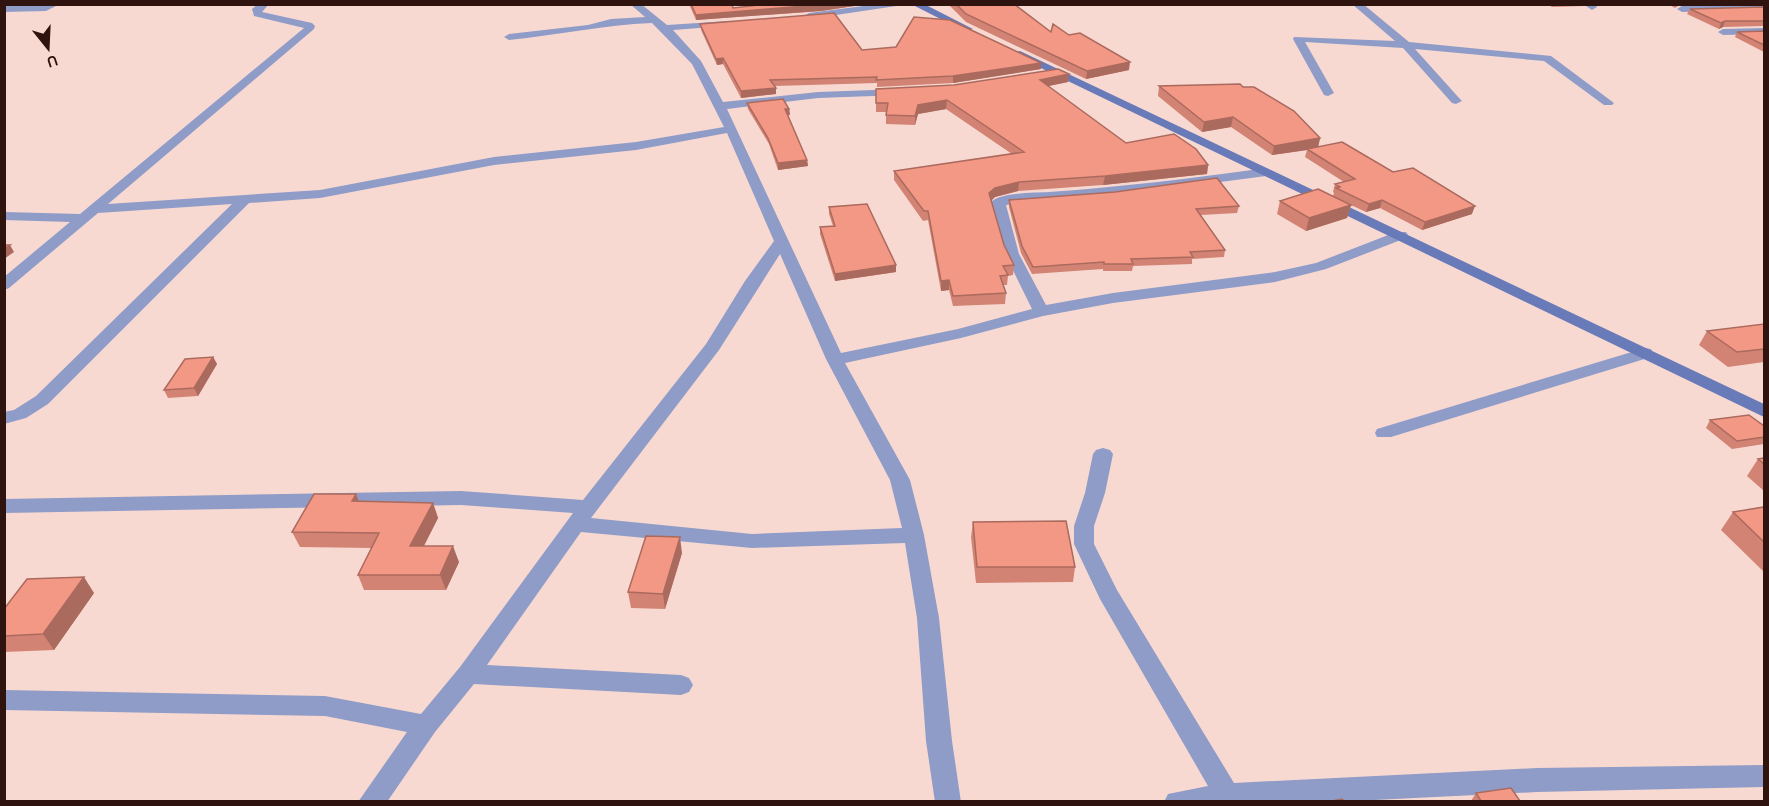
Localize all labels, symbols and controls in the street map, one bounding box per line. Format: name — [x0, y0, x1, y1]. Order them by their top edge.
north arrow — [18, 18, 78, 78]
text: U — [44, 51, 61, 73]

